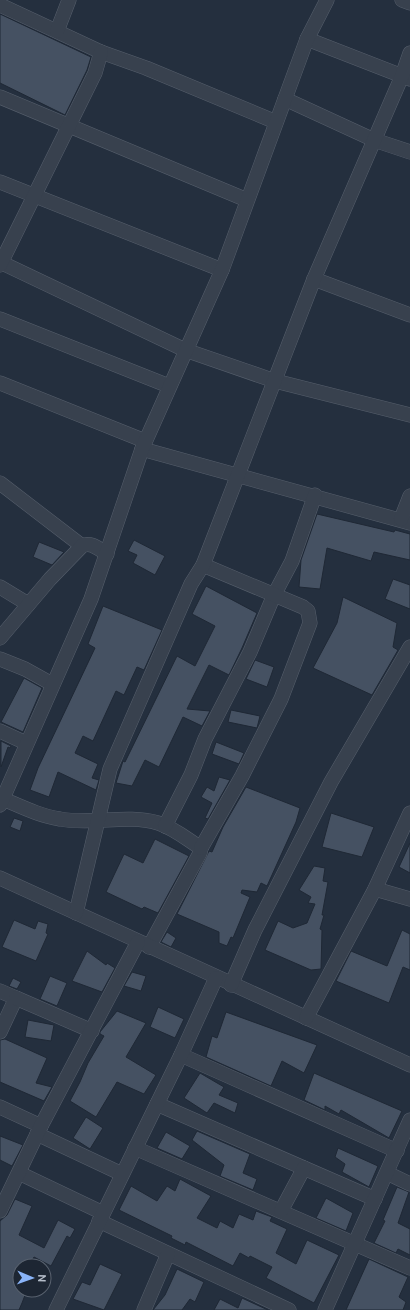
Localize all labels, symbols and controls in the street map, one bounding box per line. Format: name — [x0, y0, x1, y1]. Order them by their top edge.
north arrow — [12, 1258, 52, 1298]
text: N — [35, 1274, 49, 1282]

